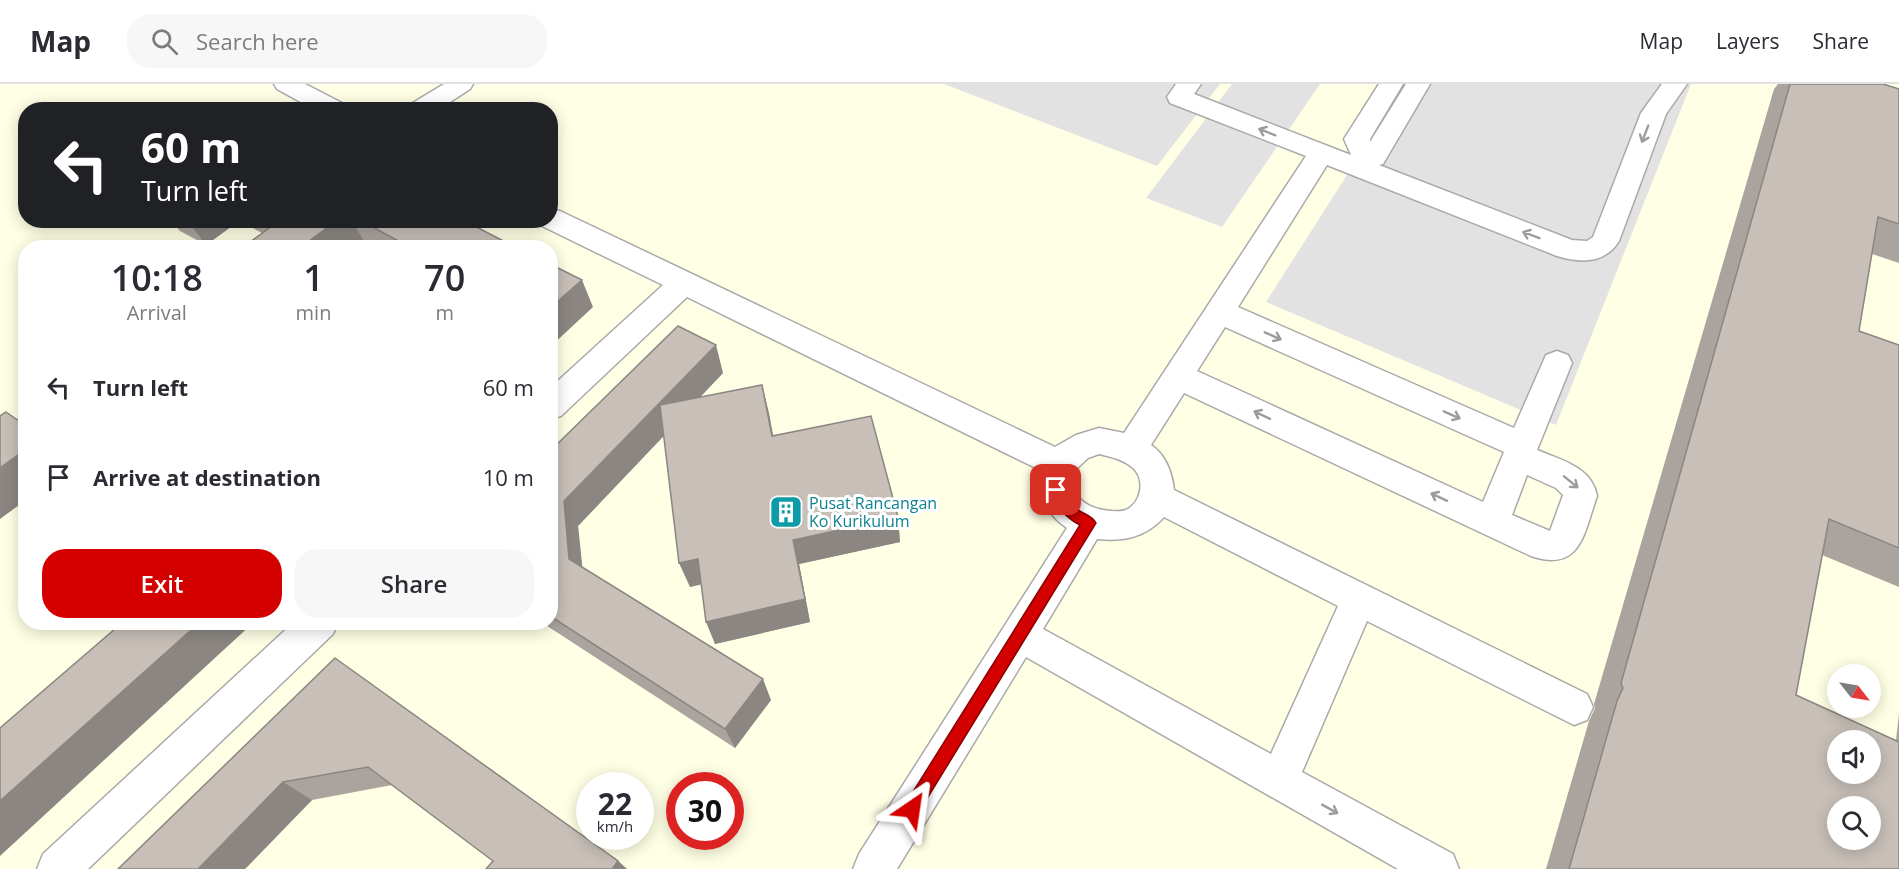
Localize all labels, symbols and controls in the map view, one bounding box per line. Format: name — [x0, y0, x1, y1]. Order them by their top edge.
search box — [127, 14, 547, 68]
text: Map — [30, 22, 91, 60]
icon: search — [148, 25, 181, 58]
text: Search here — [196, 26, 319, 56]
text: Map — [1640, 27, 1683, 55]
text: Layers — [1716, 27, 1780, 55]
text: Share — [1813, 27, 1869, 55]
text: 60 m — [141, 118, 241, 175]
one-way arrow — [1639, 124, 1650, 143]
icon: left — [42, 126, 120, 204]
one-way arrow — [1258, 126, 1277, 137]
text: Turn left — [141, 172, 248, 209]
one-way arrow — [1523, 229, 1541, 240]
text: 10:18 — [111, 253, 203, 302]
text: 1 — [303, 253, 324, 302]
text: 70 — [424, 253, 465, 302]
text: Arrival — [127, 299, 187, 326]
text: min — [296, 299, 331, 326]
text: m — [435, 299, 454, 326]
one-way arrow — [1264, 331, 1282, 342]
icon: left — [42, 371, 75, 404]
text: Turn left — [93, 372, 188, 402]
text: 60 m — [483, 372, 534, 402]
one-way arrow — [1253, 408, 1271, 419]
one-way arrow — [1442, 410, 1460, 421]
icon: arrive — [42, 461, 75, 494]
text: Arrive at destination — [93, 462, 321, 492]
text: 10 m — [483, 462, 534, 492]
pin — [1030, 464, 1081, 515]
icon: arrive — [1039, 473, 1072, 506]
one-way arrow — [1563, 476, 1579, 489]
one-way arrow — [1431, 490, 1449, 502]
place label: Pusat Rancangan Ko Kurikulum — [809, 492, 937, 532]
building icon: Pusat Rancangan Ko Kurikulum — [768, 494, 804, 530]
button: Exit — [42, 549, 282, 618]
button: Share — [294, 549, 534, 618]
north arrow — [1827, 664, 1881, 718]
map controls — [1827, 664, 1881, 850]
button: sound — [1827, 730, 1881, 784]
speed limit sign: 30 — [666, 772, 744, 850]
position arrow — [880, 777, 944, 841]
text: 22 — [598, 783, 632, 824]
button: search — [1827, 796, 1881, 850]
one-way arrow — [1321, 803, 1338, 815]
text: km/h — [597, 816, 633, 836]

